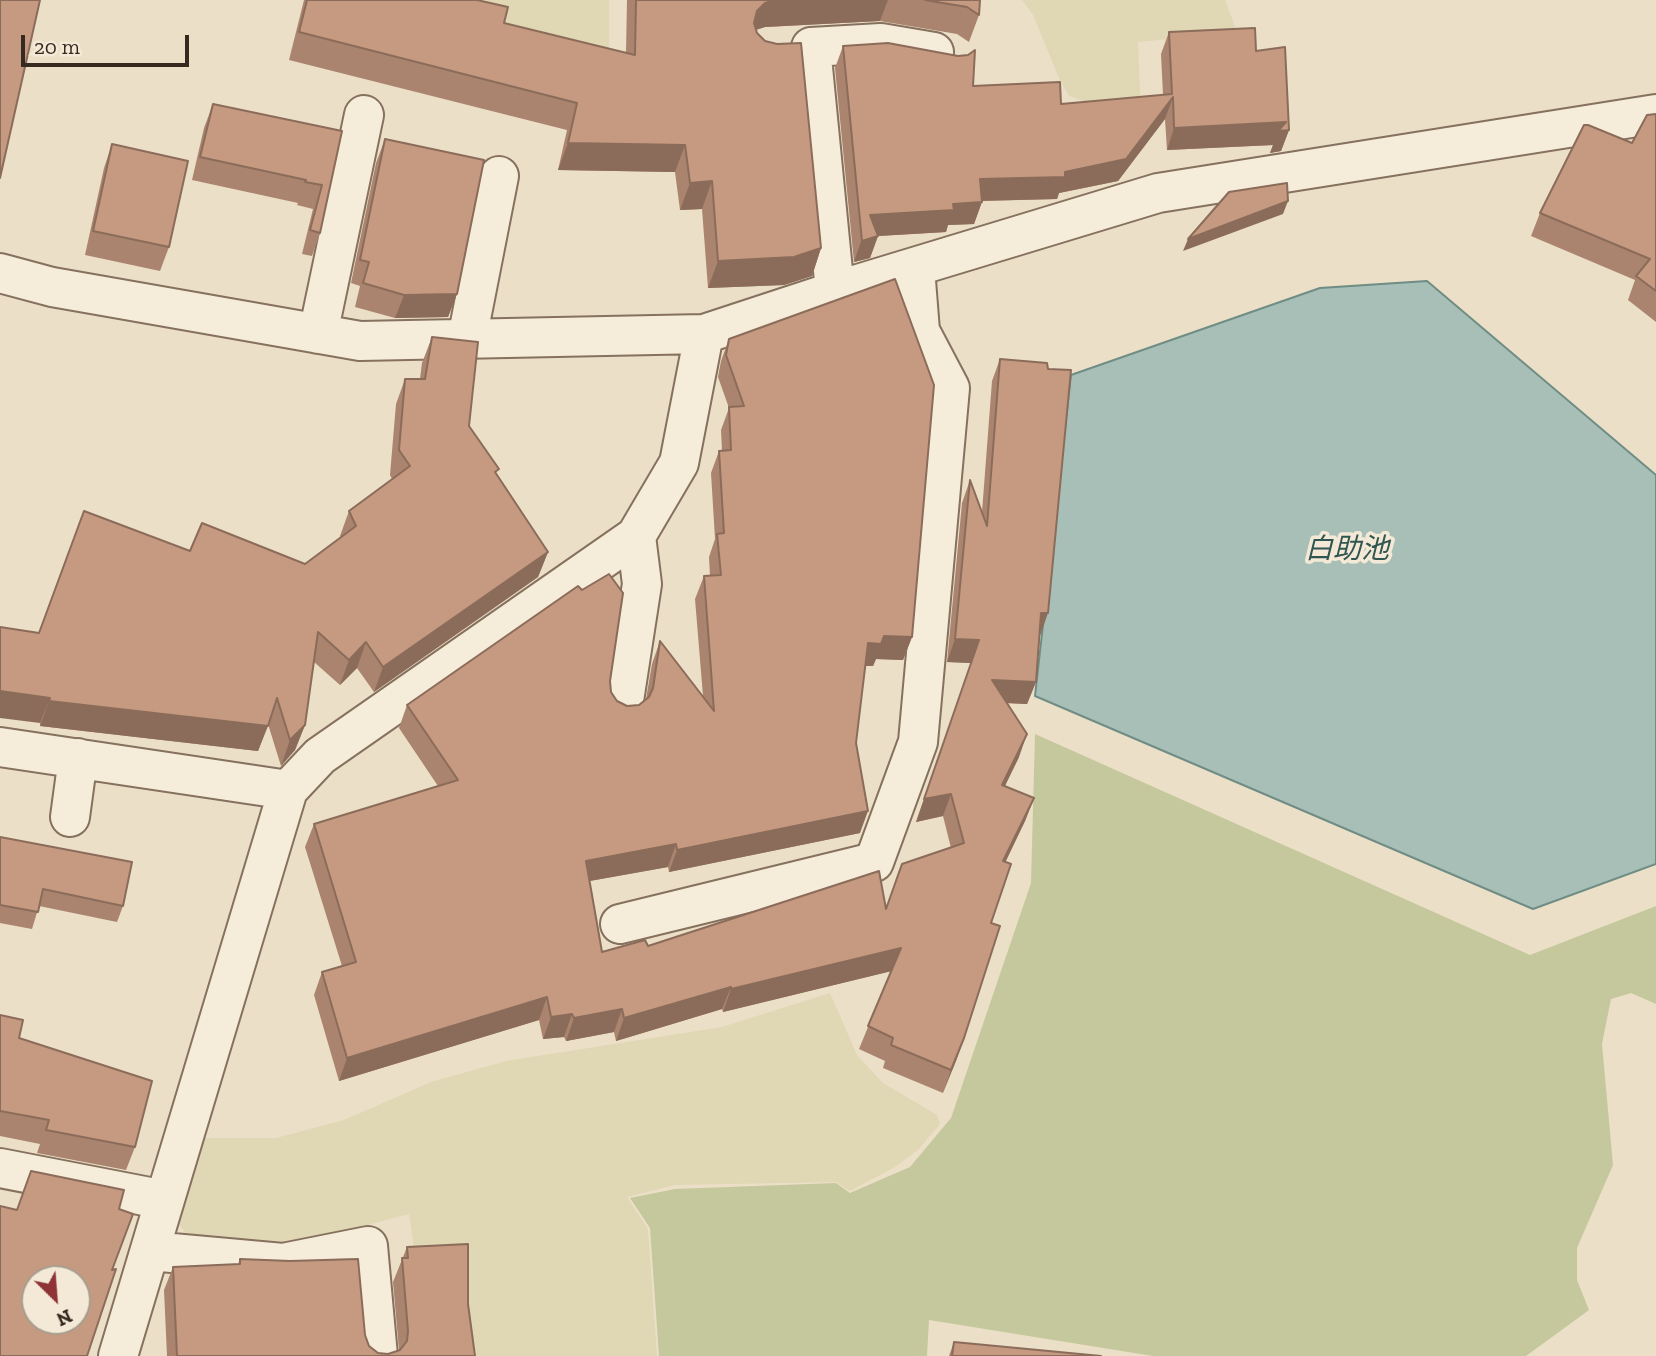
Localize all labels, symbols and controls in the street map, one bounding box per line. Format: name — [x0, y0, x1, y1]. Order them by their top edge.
scale bar — [24, 21, 192, 65]
text: 20 m — [34, 34, 80, 59]
water label: 白助池 — [1305, 533, 1389, 567]
north arrow — [21, 1265, 91, 1335]
text: N — [53, 1304, 76, 1331]

